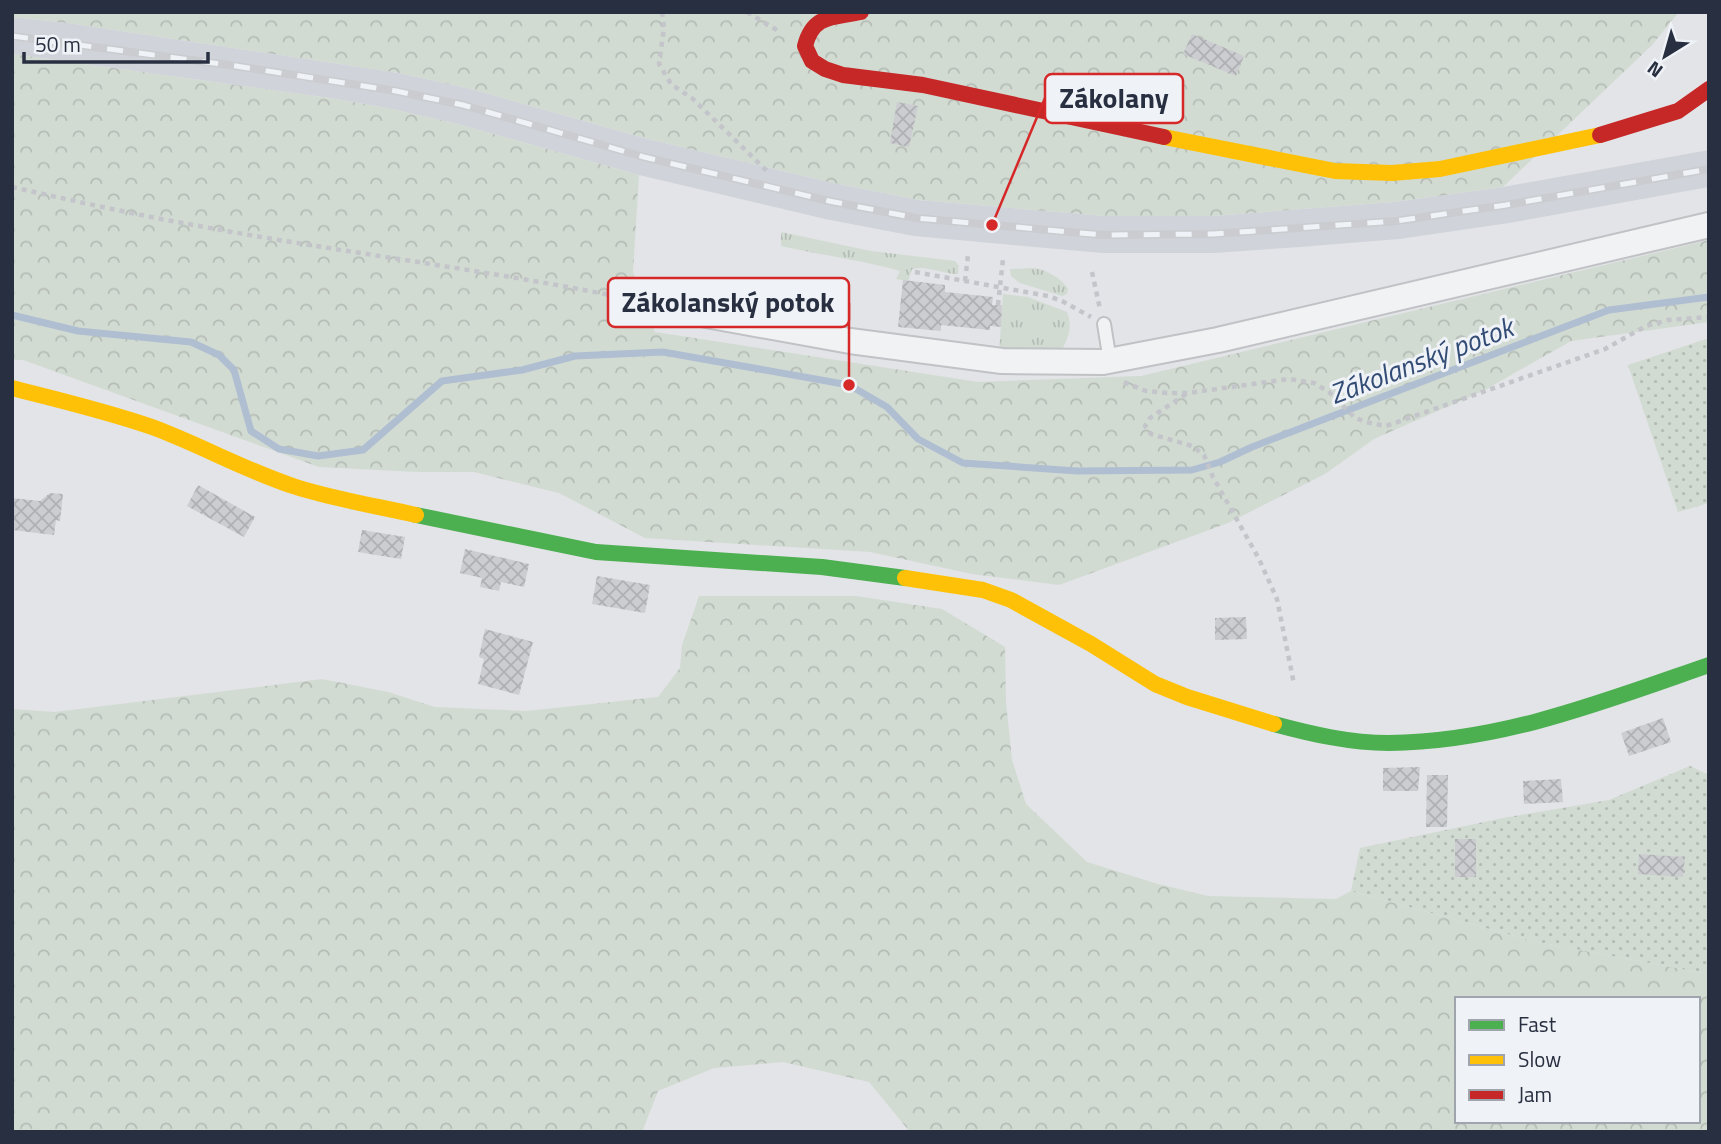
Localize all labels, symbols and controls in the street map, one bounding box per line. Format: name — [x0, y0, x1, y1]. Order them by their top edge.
scale bar — [24, 21, 208, 65]
north arrow — [1630, 21, 1700, 91]
text: 50 m — [35, 28, 81, 60]
text: N — [1640, 54, 1668, 86]
callout: Zákolany — [1045, 74, 1183, 123]
text: Zákolany — [1059, 76, 1169, 119]
callout: Zákolanský potok — [608, 278, 849, 327]
text: Zákolanský potok — [621, 280, 835, 323]
water label: Zákolanský potok — [1323, 304, 1522, 415]
legend — [1455, 997, 1700, 1123]
text: Fast — [1518, 1008, 1557, 1040]
text: Slow — [1518, 1043, 1561, 1075]
text: Jam — [1518, 1078, 1552, 1110]

